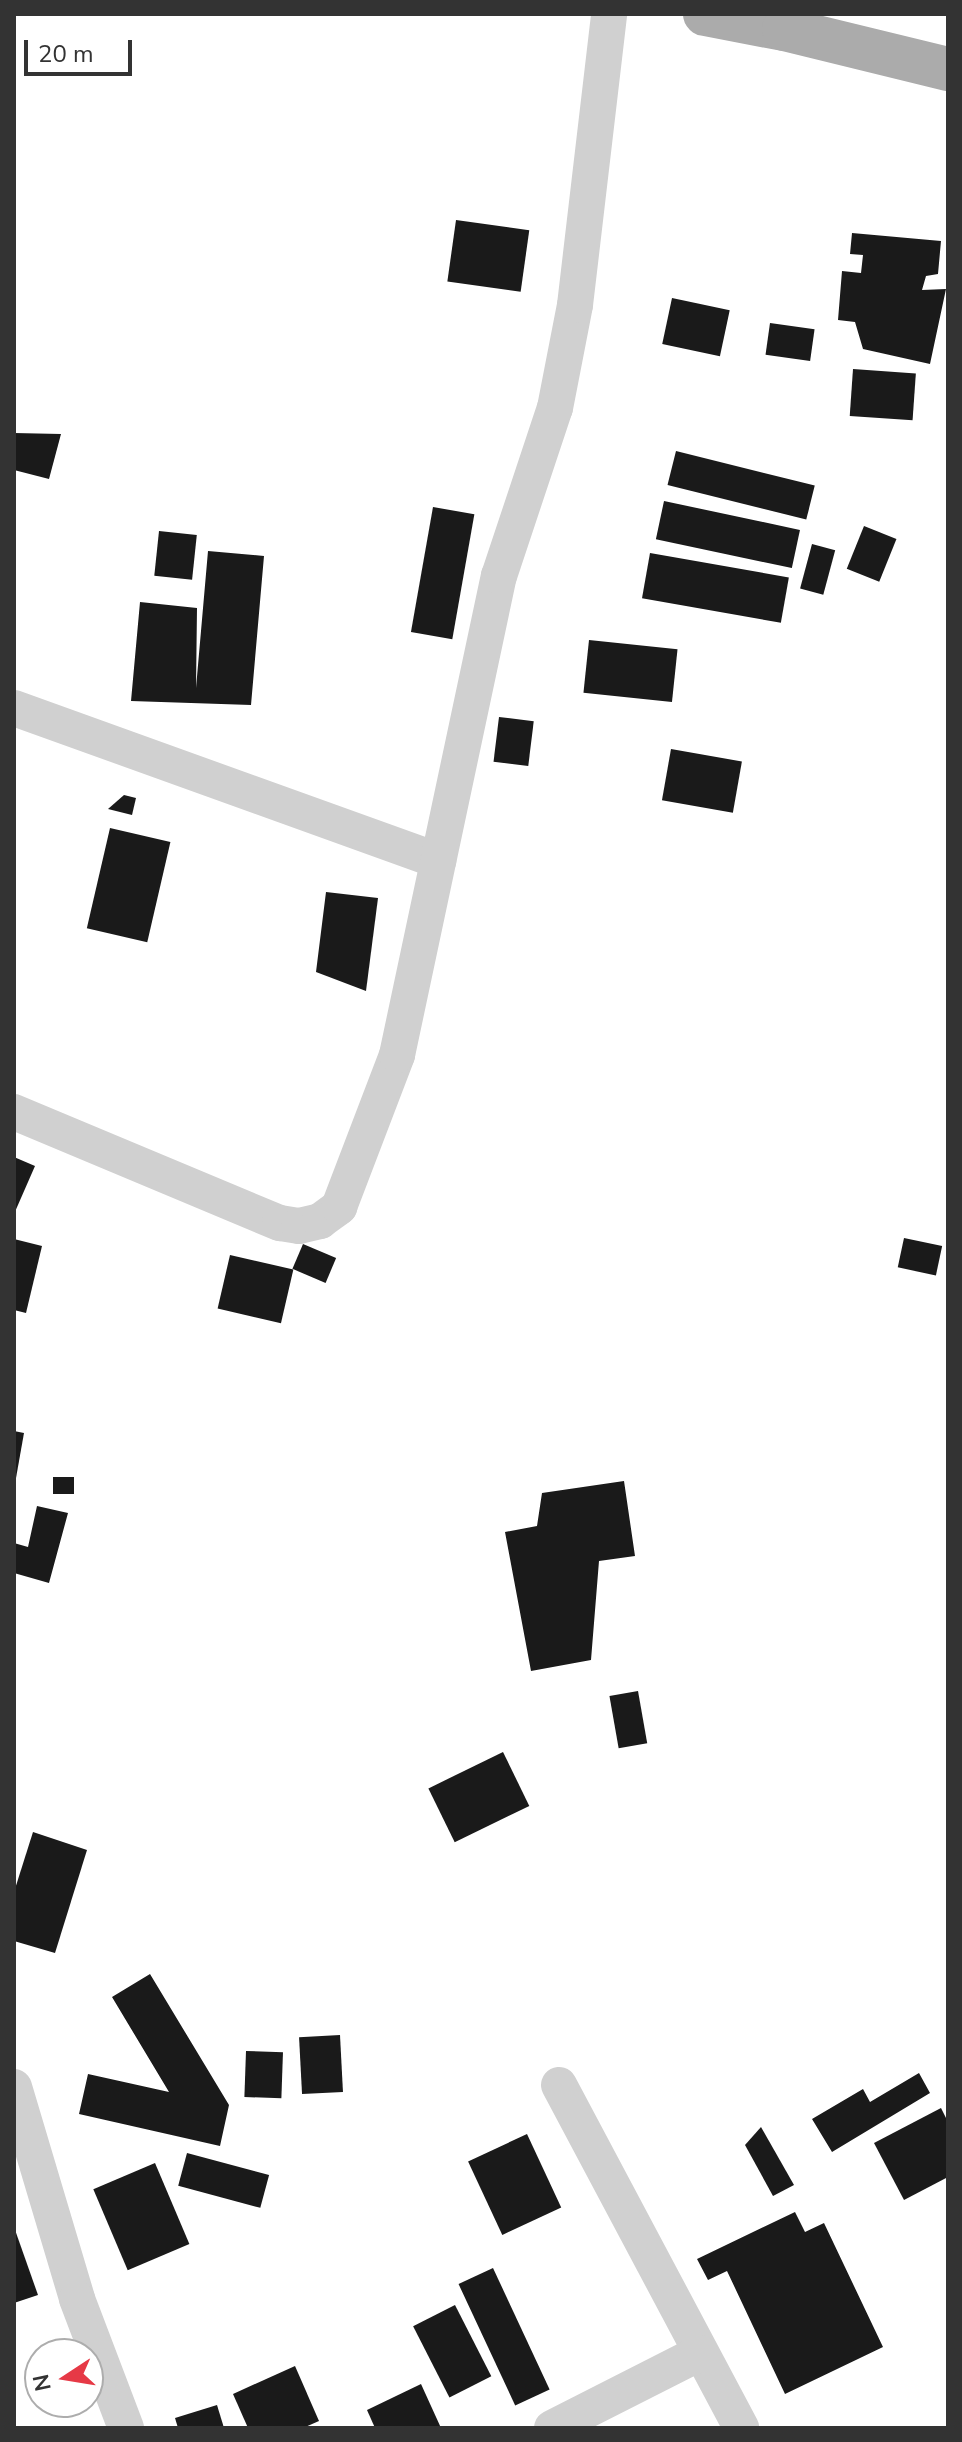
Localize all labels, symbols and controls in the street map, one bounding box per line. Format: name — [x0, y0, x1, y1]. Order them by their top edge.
scale bar — [28, 24, 136, 74]
text: 20 m — [38, 38, 94, 70]
north arrow — [24, 2338, 104, 2418]
text: N — [26, 2371, 59, 2394]

